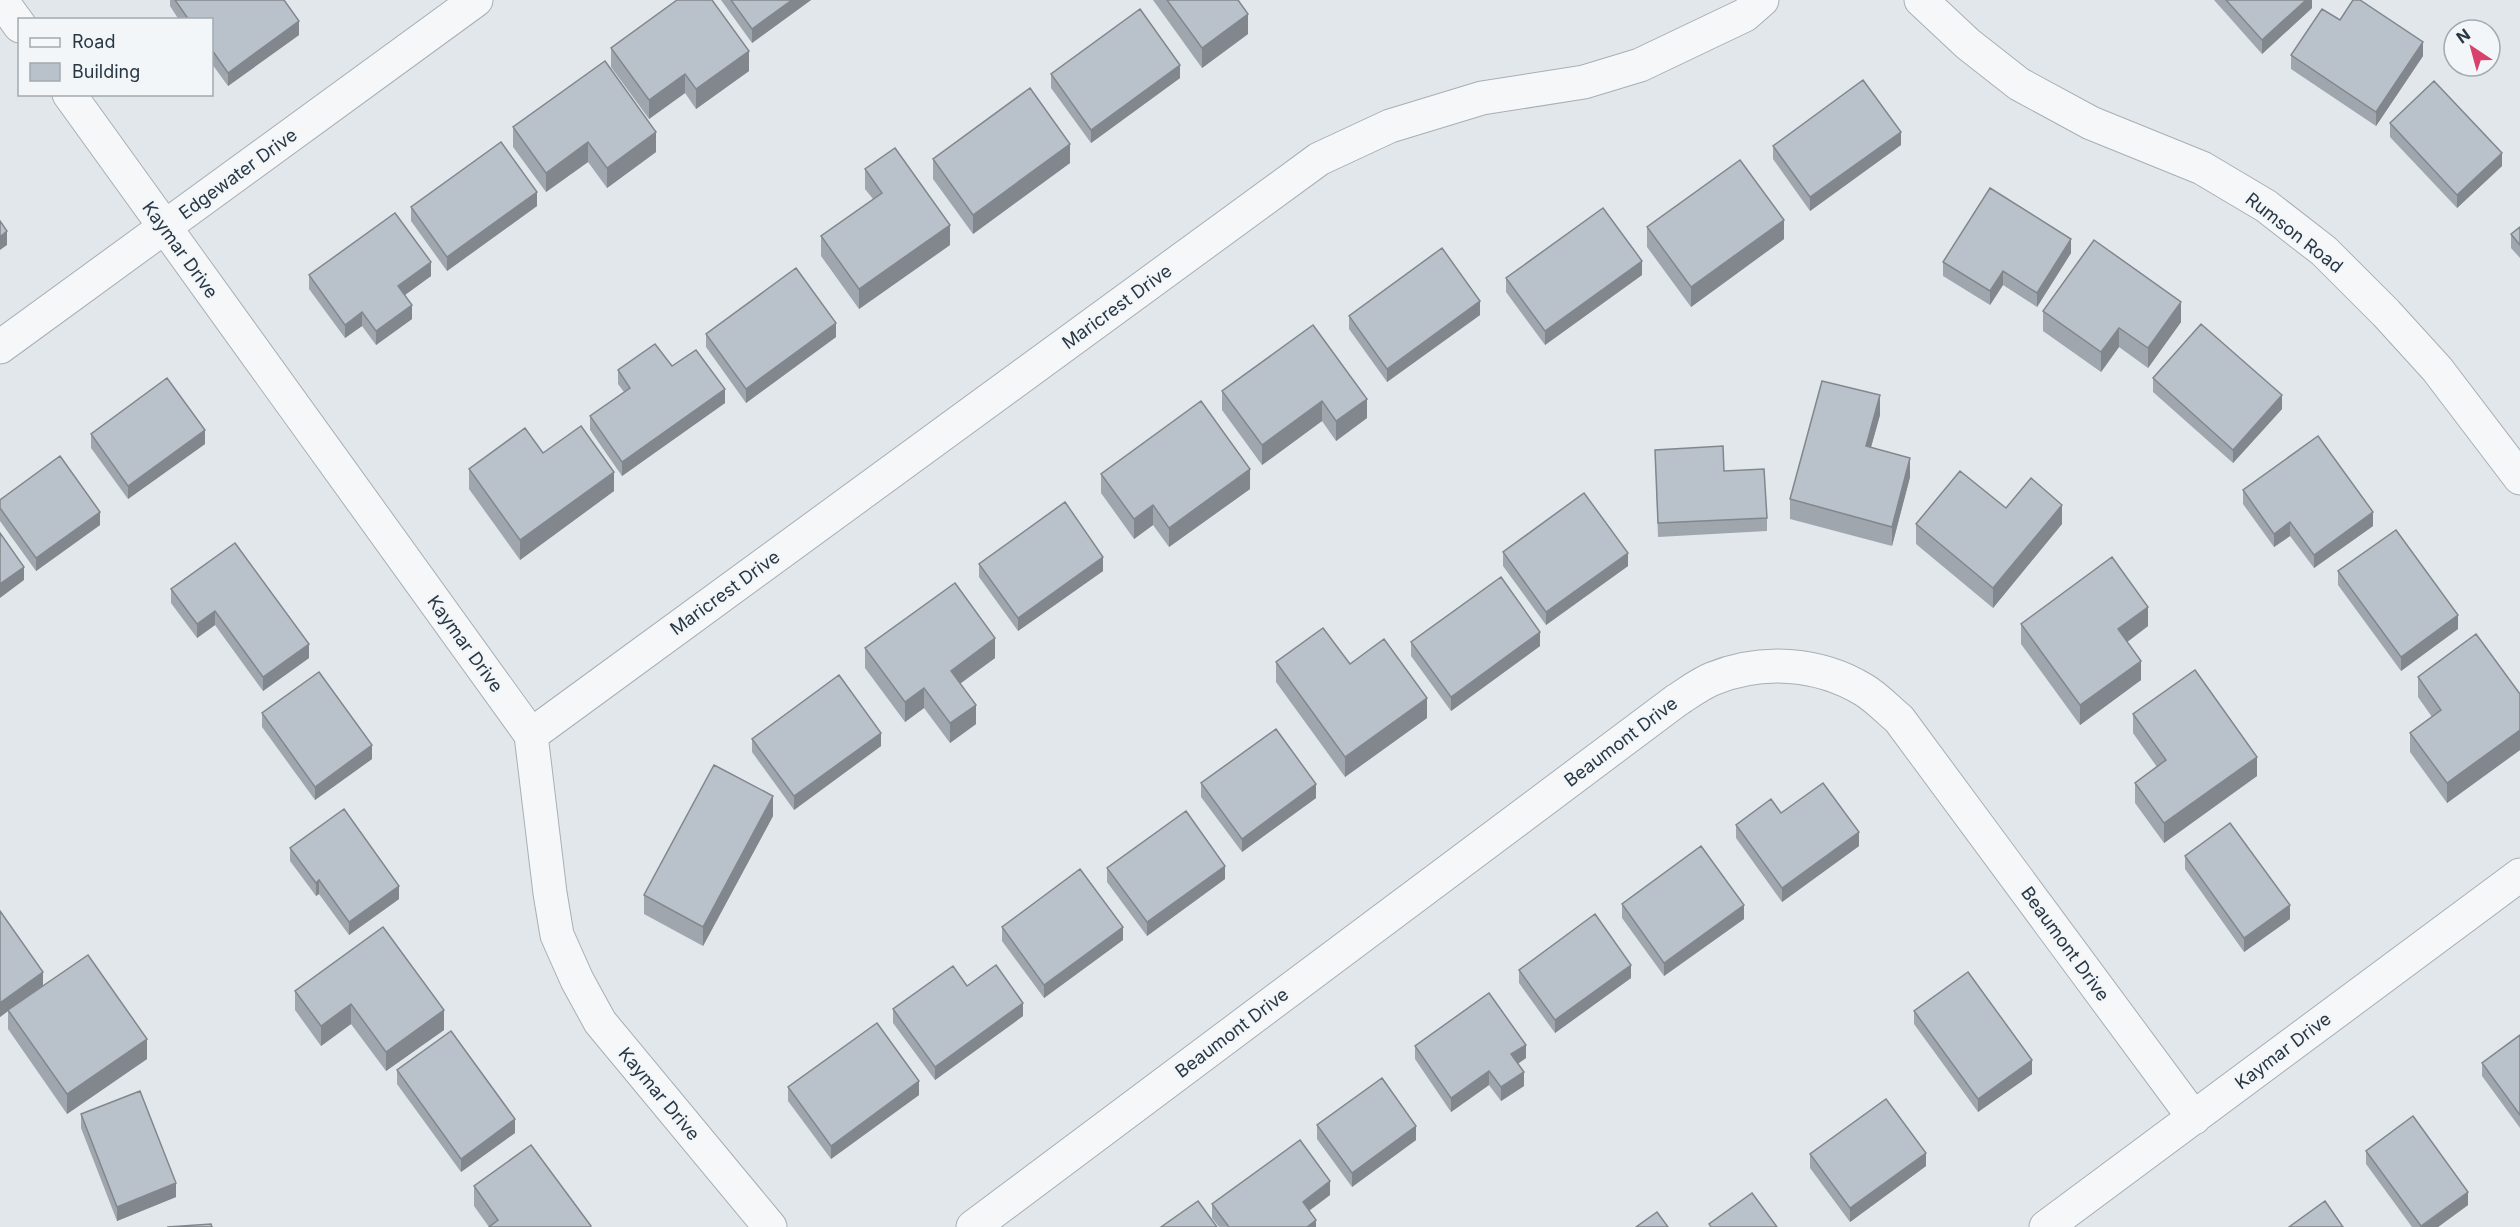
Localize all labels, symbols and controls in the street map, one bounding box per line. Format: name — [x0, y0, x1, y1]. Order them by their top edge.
legend — [18, 18, 213, 96]
north arrow — [2442, 18, 2502, 78]
text: N — [2452, 24, 2474, 48]
text: Road — [72, 31, 115, 52]
text: Building — [72, 61, 140, 82]
street label: Edgewater Drive — [175, 124, 301, 223]
street label: Rumson Road — [2242, 188, 2347, 277]
street label: Kaymar Drive — [138, 197, 223, 302]
street label: Maricrest Drive — [1058, 260, 1176, 353]
street label: Maricrest Drive — [666, 546, 784, 639]
street label: Kaymar Drive — [423, 591, 508, 696]
street label: Beaumont Drive — [1560, 692, 1681, 791]
street label: Beaumont Drive — [2017, 883, 2114, 1005]
street label: Beaumont Drive — [1171, 983, 1292, 1082]
street label: Kaymar Drive — [2231, 1008, 2335, 1093]
street label: Kaymar Drive — [615, 1043, 704, 1144]

